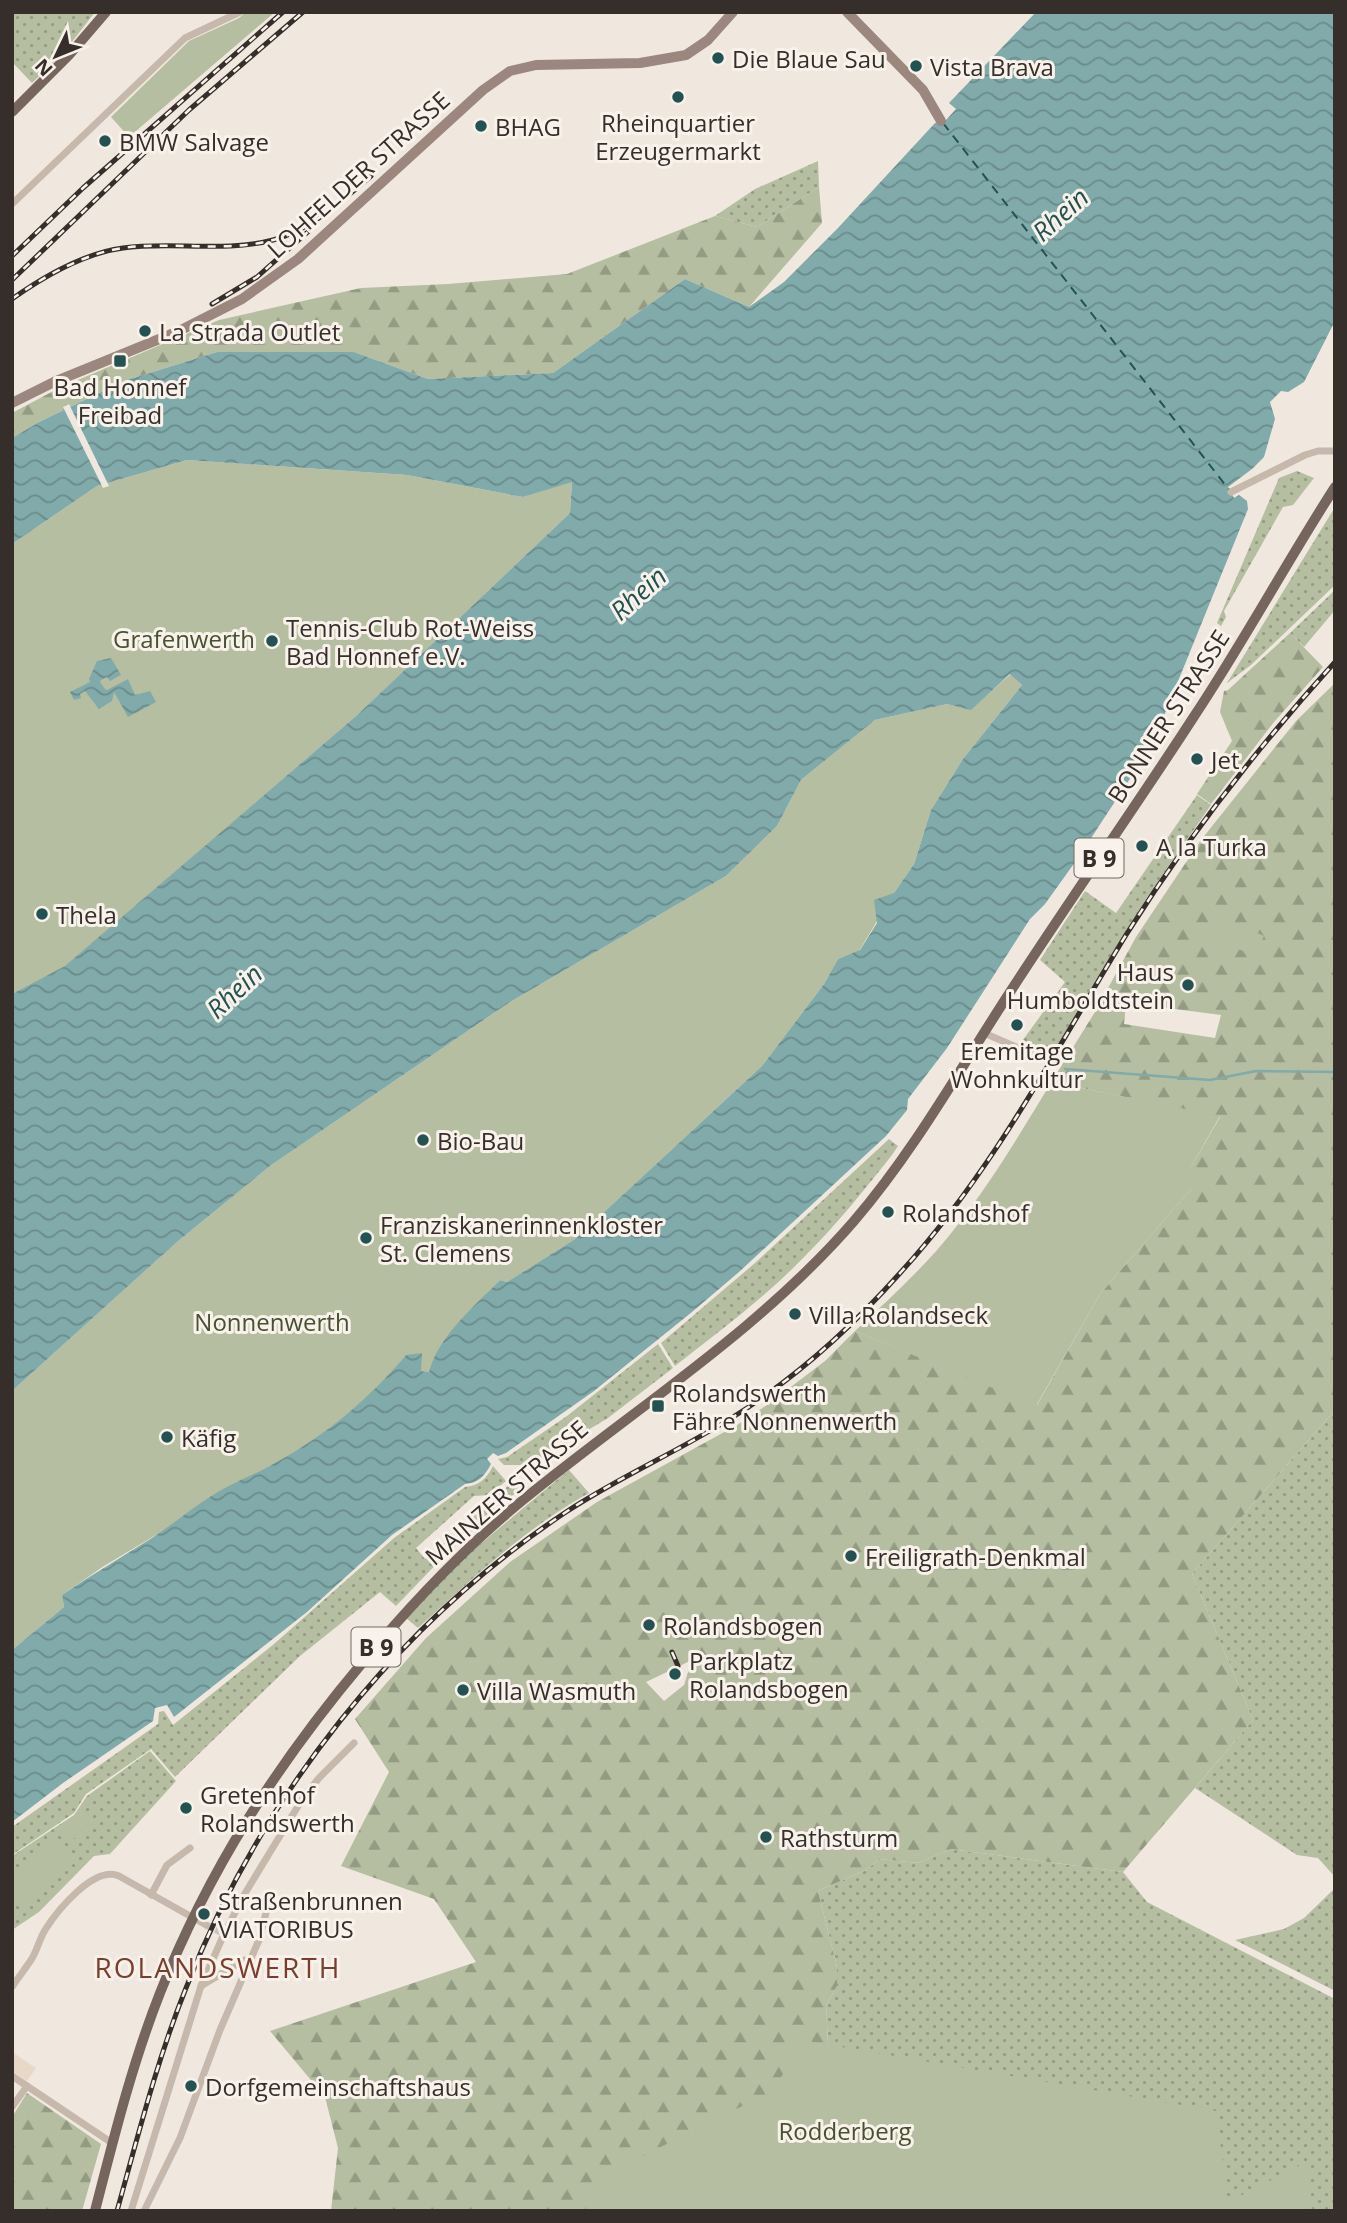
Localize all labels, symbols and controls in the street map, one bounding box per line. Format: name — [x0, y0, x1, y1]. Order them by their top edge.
north arrow — [21, 21, 91, 91]
place label: Die Blaue Sau — [732, 42, 886, 75]
marker: Die Blaue Sau — [710, 50, 726, 66]
place label: Vista Brava — [930, 50, 1054, 83]
text: N — [29, 53, 58, 82]
marker: Vista Brava — [908, 58, 924, 74]
street label: LOHFELDER STRASSE — [260, 83, 456, 265]
marker: Rheinquartier Erzeugermarkt — [670, 89, 686, 105]
place label: Rheinquartier Erzeugermarkt — [595, 106, 761, 167]
place label: BHAG — [495, 110, 561, 143]
marker: BHAG — [473, 118, 489, 134]
place label: BMW Salvage — [119, 125, 269, 158]
marker: BMW Salvage — [97, 133, 113, 149]
water label: Rhein — [1024, 179, 1096, 249]
place label: La Strada Outlet — [159, 315, 340, 348]
marker: La Strada Outlet — [137, 323, 153, 339]
marker: Bad Honnef Freibad — [112, 353, 128, 369]
place label: Bad Honnef Freibad — [54, 370, 188, 431]
water label: Rhein — [602, 558, 674, 628]
place label: Tennis-Club Rot-Weiss Bad Honnef e.V. — [286, 611, 534, 672]
park label: Grafenwerth — [113, 622, 255, 655]
street label: BONNER STRASSE — [1100, 623, 1236, 809]
marker: Tennis-Club Rot-Weiss Bad Honnef e.V. — [264, 633, 280, 649]
place label: Jet — [1209, 743, 1239, 776]
marker: Jet — [1189, 751, 1205, 767]
place label: A la Turka — [1156, 830, 1267, 863]
road number: B 9 — [1074, 838, 1124, 878]
marker: A la Turka — [1134, 838, 1150, 854]
place label: Thela — [56, 898, 117, 931]
marker: Thela — [34, 906, 50, 922]
place label: Haus Humboldtstein — [1007, 955, 1174, 1016]
water label: Rhein — [198, 956, 270, 1026]
marker: Haus Humboldtstein — [1180, 977, 1196, 993]
marker: Eremitage Wohnkultur — [1009, 1017, 1025, 1033]
place label: Eremitage Wohnkultur — [951, 1034, 1083, 1095]
place label: Bio-Bau — [437, 1124, 524, 1157]
marker: Bio-Bau — [415, 1132, 431, 1148]
place label: Rolandshof — [902, 1196, 1031, 1229]
marker: Rolandshof — [880, 1204, 896, 1220]
place label: Franziskanerinnenkloster St. Clemens — [380, 1208, 663, 1269]
marker: Franziskanerinnenkloster St. Clemens — [358, 1230, 374, 1246]
place label: Villa Rolandseck — [809, 1298, 989, 1331]
park label: Nonnenwerth — [194, 1305, 350, 1338]
marker: Villa Rolandseck — [787, 1306, 803, 1322]
place label: Rolandswerth Fähre Nonnenwerth — [672, 1376, 897, 1437]
marker: Rolandswerth Fähre Nonnenwerth — [650, 1398, 666, 1414]
street label: MAINZER STRASSE — [418, 1412, 594, 1572]
place label: Käfig — [181, 1421, 236, 1454]
marker: Käfig — [159, 1429, 175, 1445]
place label: Freiligrath-Denkmal — [865, 1540, 1086, 1573]
marker: Freiligrath-Denkmal — [843, 1548, 859, 1564]
place label: Rolandsbogen — [663, 1609, 823, 1642]
marker: Rolandsbogen — [641, 1617, 657, 1633]
road number: B 9 — [352, 1628, 400, 1666]
place label: Parkplatz Rolandsbogen — [689, 1644, 849, 1705]
marker: Parkplatz Rolandsbogen — [667, 1666, 683, 1682]
place label: Villa Wasmuth — [477, 1674, 636, 1707]
marker: Villa Wasmuth — [455, 1682, 471, 1698]
place label: Gretenhof Rolandswerth — [200, 1778, 355, 1839]
marker: Gretenhof Rolandswerth — [178, 1800, 194, 1816]
place label: Rathsturm — [780, 1821, 898, 1854]
marker: Rathsturm — [758, 1829, 774, 1845]
place label: Straßenbrunnen VIATORIBUS — [218, 1884, 403, 1945]
marker: Straßenbrunnen VIATORIBUS — [196, 1906, 212, 1922]
district label: ROLANDSWERTH — [95, 1948, 341, 1986]
place label: Dorfgemeinschaftshaus — [205, 2070, 471, 2103]
marker: Dorfgemeinschaftshaus — [183, 2078, 199, 2094]
park label: Rodderberg — [779, 2114, 911, 2147]

